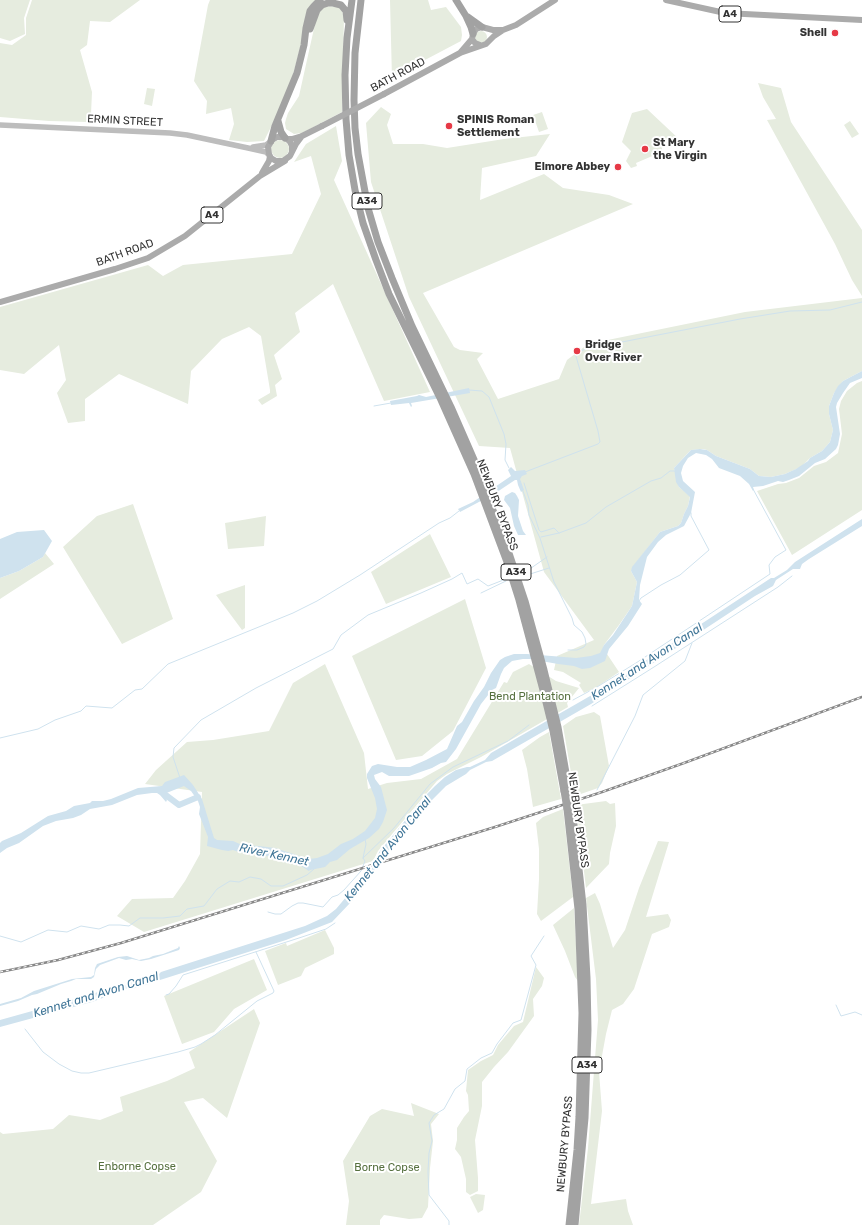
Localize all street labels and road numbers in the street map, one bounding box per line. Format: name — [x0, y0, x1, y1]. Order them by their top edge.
road number: A4 — [719, 6, 741, 22]
street label: BATH ROAD — [368, 55, 428, 95]
street label: ERMIN STREET — [87, 112, 163, 130]
road number: A34 — [352, 193, 382, 209]
road number: A4 — [201, 207, 223, 223]
street label: BATH ROAD — [94, 237, 156, 269]
street label: NEWBURY BYPASS — [474, 457, 520, 553]
road number: A34 — [501, 564, 531, 580]
street label: NEWBURY BYPASS — [565, 771, 591, 869]
road number: A34 — [572, 1057, 602, 1073]
street label: NEWBURY BYPASS — [554, 1095, 576, 1193]

